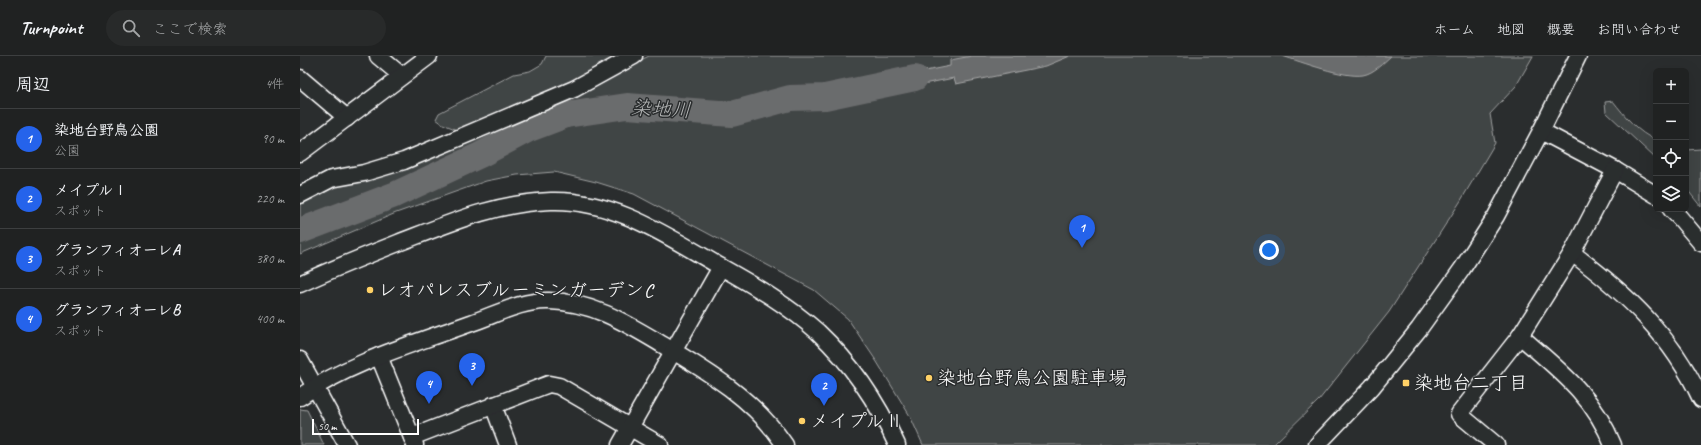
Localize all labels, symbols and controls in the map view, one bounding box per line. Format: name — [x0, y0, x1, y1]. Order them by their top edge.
search box — [106, 10, 386, 46]
text: Turnpoint — [20, 16, 82, 40]
icon: search — [120, 17, 142, 39]
text: ここで検索 — [152, 20, 227, 39]
text: ホーム — [1434, 21, 1475, 38]
text: 地図 — [1497, 21, 1525, 38]
text: 概要 — [1547, 21, 1575, 38]
text: お問い合わせ — [1597, 21, 1681, 38]
map controls — [1653, 68, 1689, 212]
button: + — [1653, 68, 1689, 104]
text: 周辺 — [16, 74, 50, 95]
text: 4件 — [265, 76, 284, 92]
water label: 染地川 — [630, 95, 692, 123]
button: − — [1653, 104, 1689, 140]
text: 染地台野鳥公園 — [54, 121, 159, 140]
text: 1 — [26, 131, 32, 147]
text: 90 m — [262, 131, 284, 147]
button: locate — [1653, 140, 1689, 176]
text: 公園 — [54, 143, 80, 159]
button: layers — [1653, 176, 1689, 212]
text: メイプルⅠ — [54, 181, 128, 200]
text: 2 — [26, 191, 32, 207]
text: 220 m — [256, 191, 284, 207]
text: スポット — [54, 203, 106, 219]
pin: 1 — [1069, 215, 1095, 248]
your location — [1259, 240, 1279, 260]
text: グランフィオーレA — [54, 241, 180, 260]
text: 3 — [26, 251, 32, 267]
text: 380 m — [256, 251, 284, 267]
text: スポット — [54, 263, 106, 279]
place label: レオパレスブルーミンガーデンC — [378, 278, 655, 302]
marker: レオパレスブルーミンガーデンC — [365, 285, 375, 295]
text: グランフィオーレB — [54, 301, 180, 320]
text: 4 — [26, 311, 32, 327]
text: 400 m — [256, 311, 284, 327]
text: スポット — [54, 323, 106, 339]
pin: 3 — [459, 353, 485, 386]
place label: 染地台野鳥公園駐車場 — [937, 366, 1127, 390]
pin: 4 — [416, 371, 442, 404]
place label: 染地台二丁目 — [1414, 371, 1528, 395]
pin: 2 — [811, 373, 837, 406]
marker: 染地台野鳥公園駐車場 — [924, 373, 934, 383]
marker: 染地台二丁目 — [1401, 378, 1411, 388]
place label: メイプルⅡ — [810, 409, 904, 433]
marker: メイプルⅡ — [797, 416, 807, 426]
scale bar — [312, 417, 419, 436]
text: 50 m — [318, 419, 337, 433]

